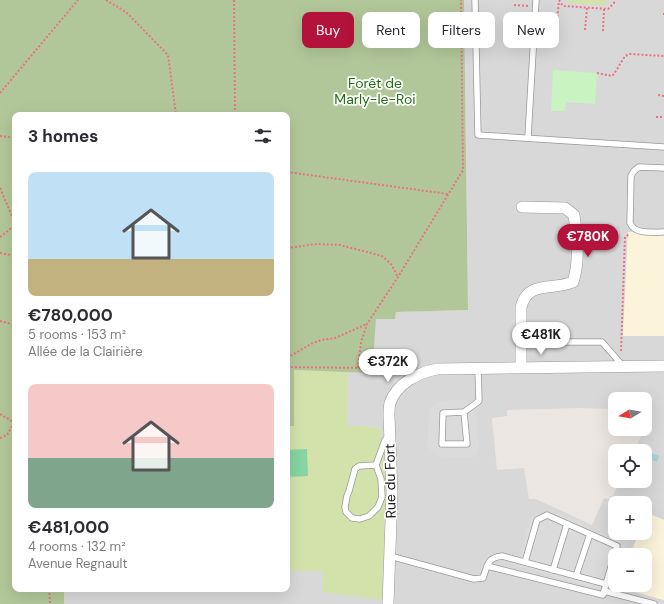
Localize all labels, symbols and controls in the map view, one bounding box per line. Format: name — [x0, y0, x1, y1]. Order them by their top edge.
chip: Buy — [302, 12, 354, 48]
chip: Rent — [362, 12, 420, 48]
chip: Filters — [428, 12, 495, 48]
chip: New — [503, 12, 559, 48]
park label: Forêt de Marly-le-Roi — [334, 74, 416, 108]
text: 3 homes — [28, 125, 98, 147]
icon: filters — [252, 125, 274, 147]
icon: home — [115, 198, 187, 270]
pin: €780K — [560, 224, 616, 258]
text: €780K — [566, 228, 610, 245]
text: €780,000 — [28, 304, 113, 326]
pin: €481K — [513, 322, 569, 356]
text: 5 rooms · 153 m² — [28, 326, 126, 343]
text: €481K — [521, 326, 561, 343]
text: Allée de la Clairière — [28, 343, 143, 360]
pin: €372K — [360, 349, 416, 383]
text: €372K — [368, 353, 408, 370]
north arrow — [608, 392, 652, 436]
map controls — [608, 392, 652, 592]
icon: home — [115, 410, 187, 482]
street label: Rue du Fort — [380, 443, 400, 519]
button: locate — [608, 444, 652, 488]
button: + — [608, 496, 652, 540]
text: €481,000 — [28, 516, 109, 538]
text: 4 rooms · 132 m² — [28, 538, 126, 555]
button: − — [608, 548, 652, 592]
text: Avenue Regnault — [28, 555, 128, 572]

